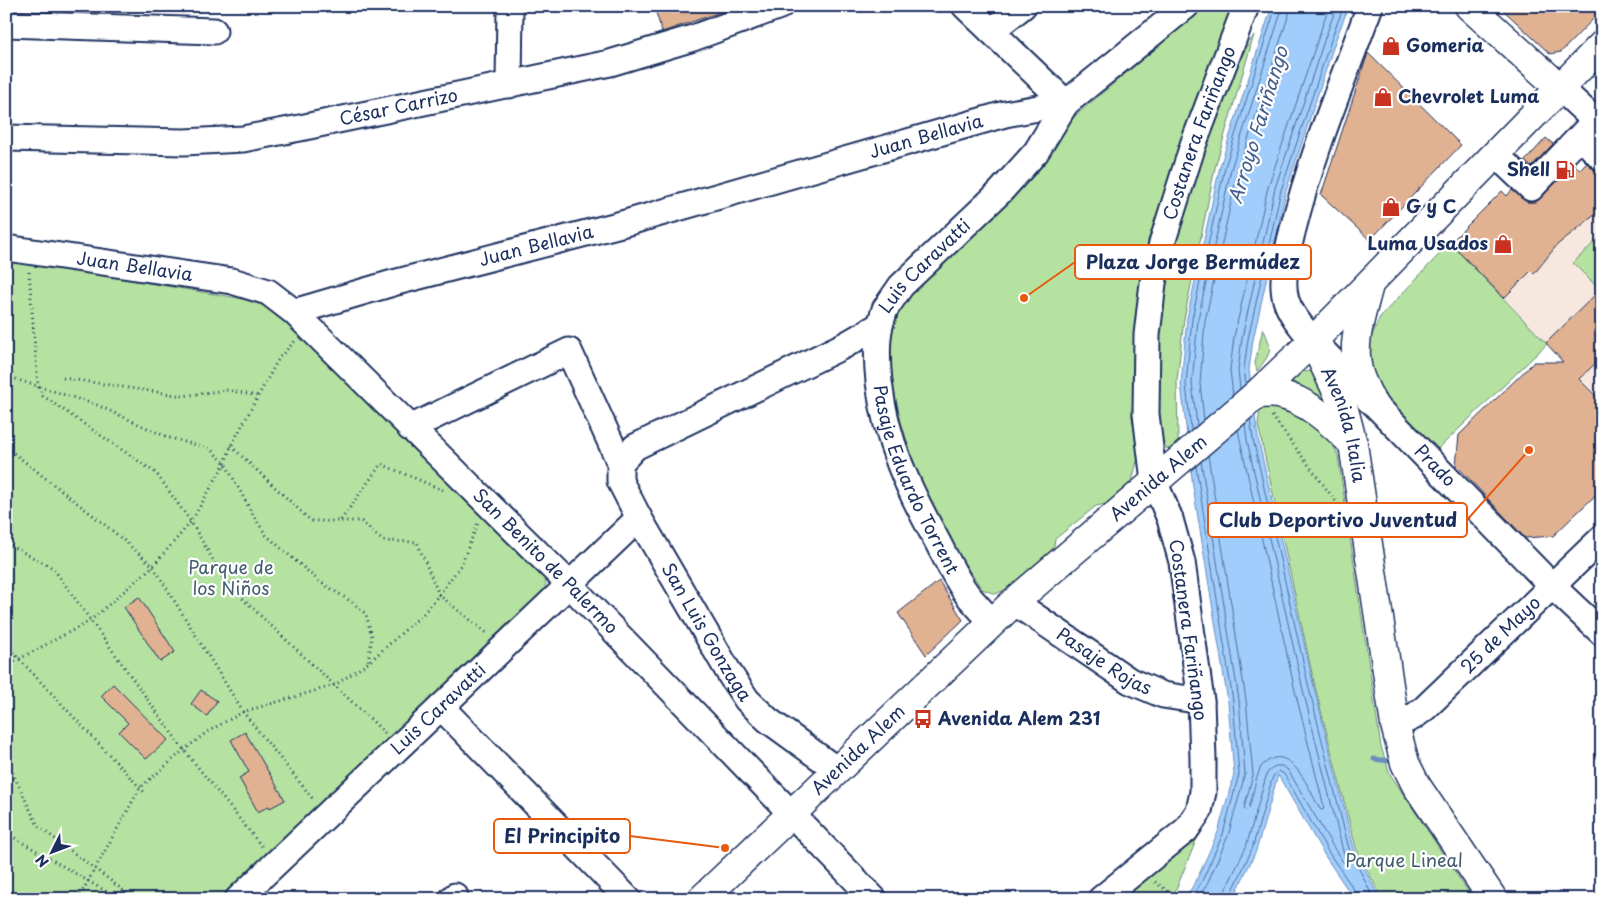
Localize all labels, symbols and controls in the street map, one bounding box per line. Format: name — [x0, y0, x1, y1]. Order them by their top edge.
place label: Gomeria — [1406, 31, 1485, 58]
shop icon: Gomeria — [1380, 35, 1402, 57]
street label: Costanera Fariñango — [1155, 42, 1242, 223]
water label: Arroyo Fariñango — [1220, 42, 1295, 207]
street label: César Carrizo — [337, 80, 460, 131]
place label: Chevrolet Luma — [1398, 82, 1539, 109]
shop icon: Chevrolet Luma — [1372, 86, 1394, 108]
street label: Juan Bellavia — [866, 106, 986, 164]
place label: Shell — [1507, 155, 1550, 182]
fuel station icon: Shell — [1554, 159, 1576, 181]
place label: G y C — [1406, 192, 1456, 219]
shop icon: G y C — [1380, 196, 1402, 218]
street label: Luis Caravatti — [871, 212, 976, 318]
street label: Juan Bellavia — [476, 217, 597, 272]
place label: Luma Usados — [1368, 229, 1488, 256]
shop icon: Luma Usados — [1492, 233, 1514, 255]
street label: Juan Bellavia — [75, 243, 195, 287]
callout: Plaza Jorge Bermúdez — [1075, 245, 1311, 279]
text: Plaza Jorge Bermúdez — [1086, 247, 1301, 275]
street label: Avenida Italia — [1315, 362, 1374, 485]
street label: Pasaje Eduardo Torrent — [867, 383, 967, 579]
street label: Avenida Alem — [1103, 428, 1212, 527]
street label: Prado — [1409, 438, 1463, 492]
street label: San Benito de Palermo — [468, 481, 625, 639]
callout: Club Deportivo Juventud — [1208, 503, 1467, 537]
text: Club Deportivo Juventud — [1219, 505, 1457, 533]
street label: Costanera Fariñango — [1163, 537, 1216, 722]
park label: Parque de los Niños — [188, 553, 274, 601]
street label: San Luis Gonzaga — [656, 557, 760, 707]
street label: 25 de Mayo — [1454, 589, 1546, 679]
street label: Pasaje Rojas — [1052, 620, 1156, 701]
street label: Luis Caravatti — [384, 656, 491, 760]
street label: Avenida Alem — [804, 698, 911, 800]
place label: Avenida Alem 231 — [937, 704, 1101, 731]
bus stop icon: Avenida Alem 231 — [912, 708, 934, 730]
callout: El Principito — [494, 819, 630, 853]
text: El Principito — [504, 821, 620, 849]
north arrow — [28, 828, 78, 878]
park label: Parque Lineal — [1345, 846, 1463, 873]
text: N — [30, 850, 53, 872]

